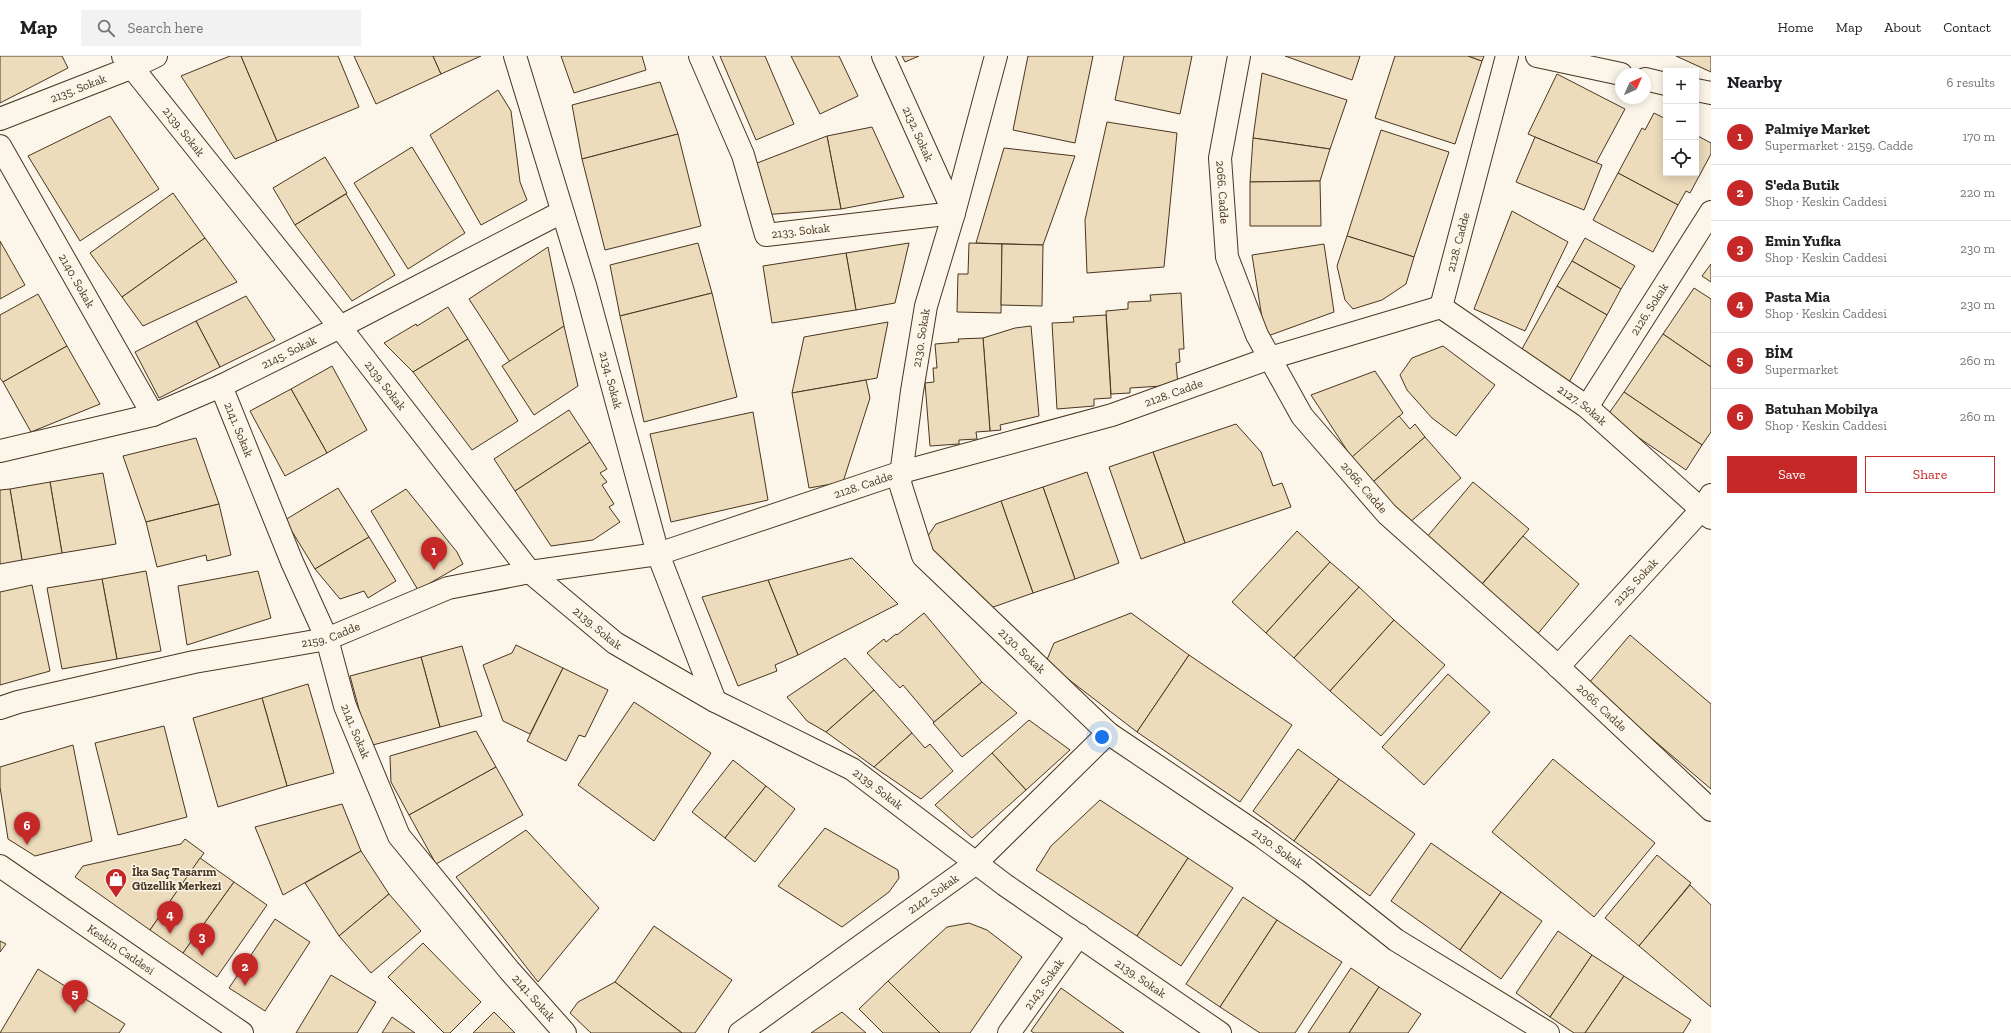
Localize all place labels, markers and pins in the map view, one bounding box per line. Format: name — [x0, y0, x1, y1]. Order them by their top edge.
pin: 1 — [421, 537, 447, 570]
pin: 6 — [14, 812, 40, 845]
place label: İka Saç Tasarım Güzellik Merkezi — [132, 865, 222, 893]
shop icon: İka Saç Tasarım Güzellik Merkezi — [103, 866, 129, 899]
pin: 4 — [157, 901, 183, 934]
pin: 3 — [189, 923, 215, 956]
pin: 2 — [232, 953, 258, 986]
pin: 5 — [62, 980, 88, 1013]

